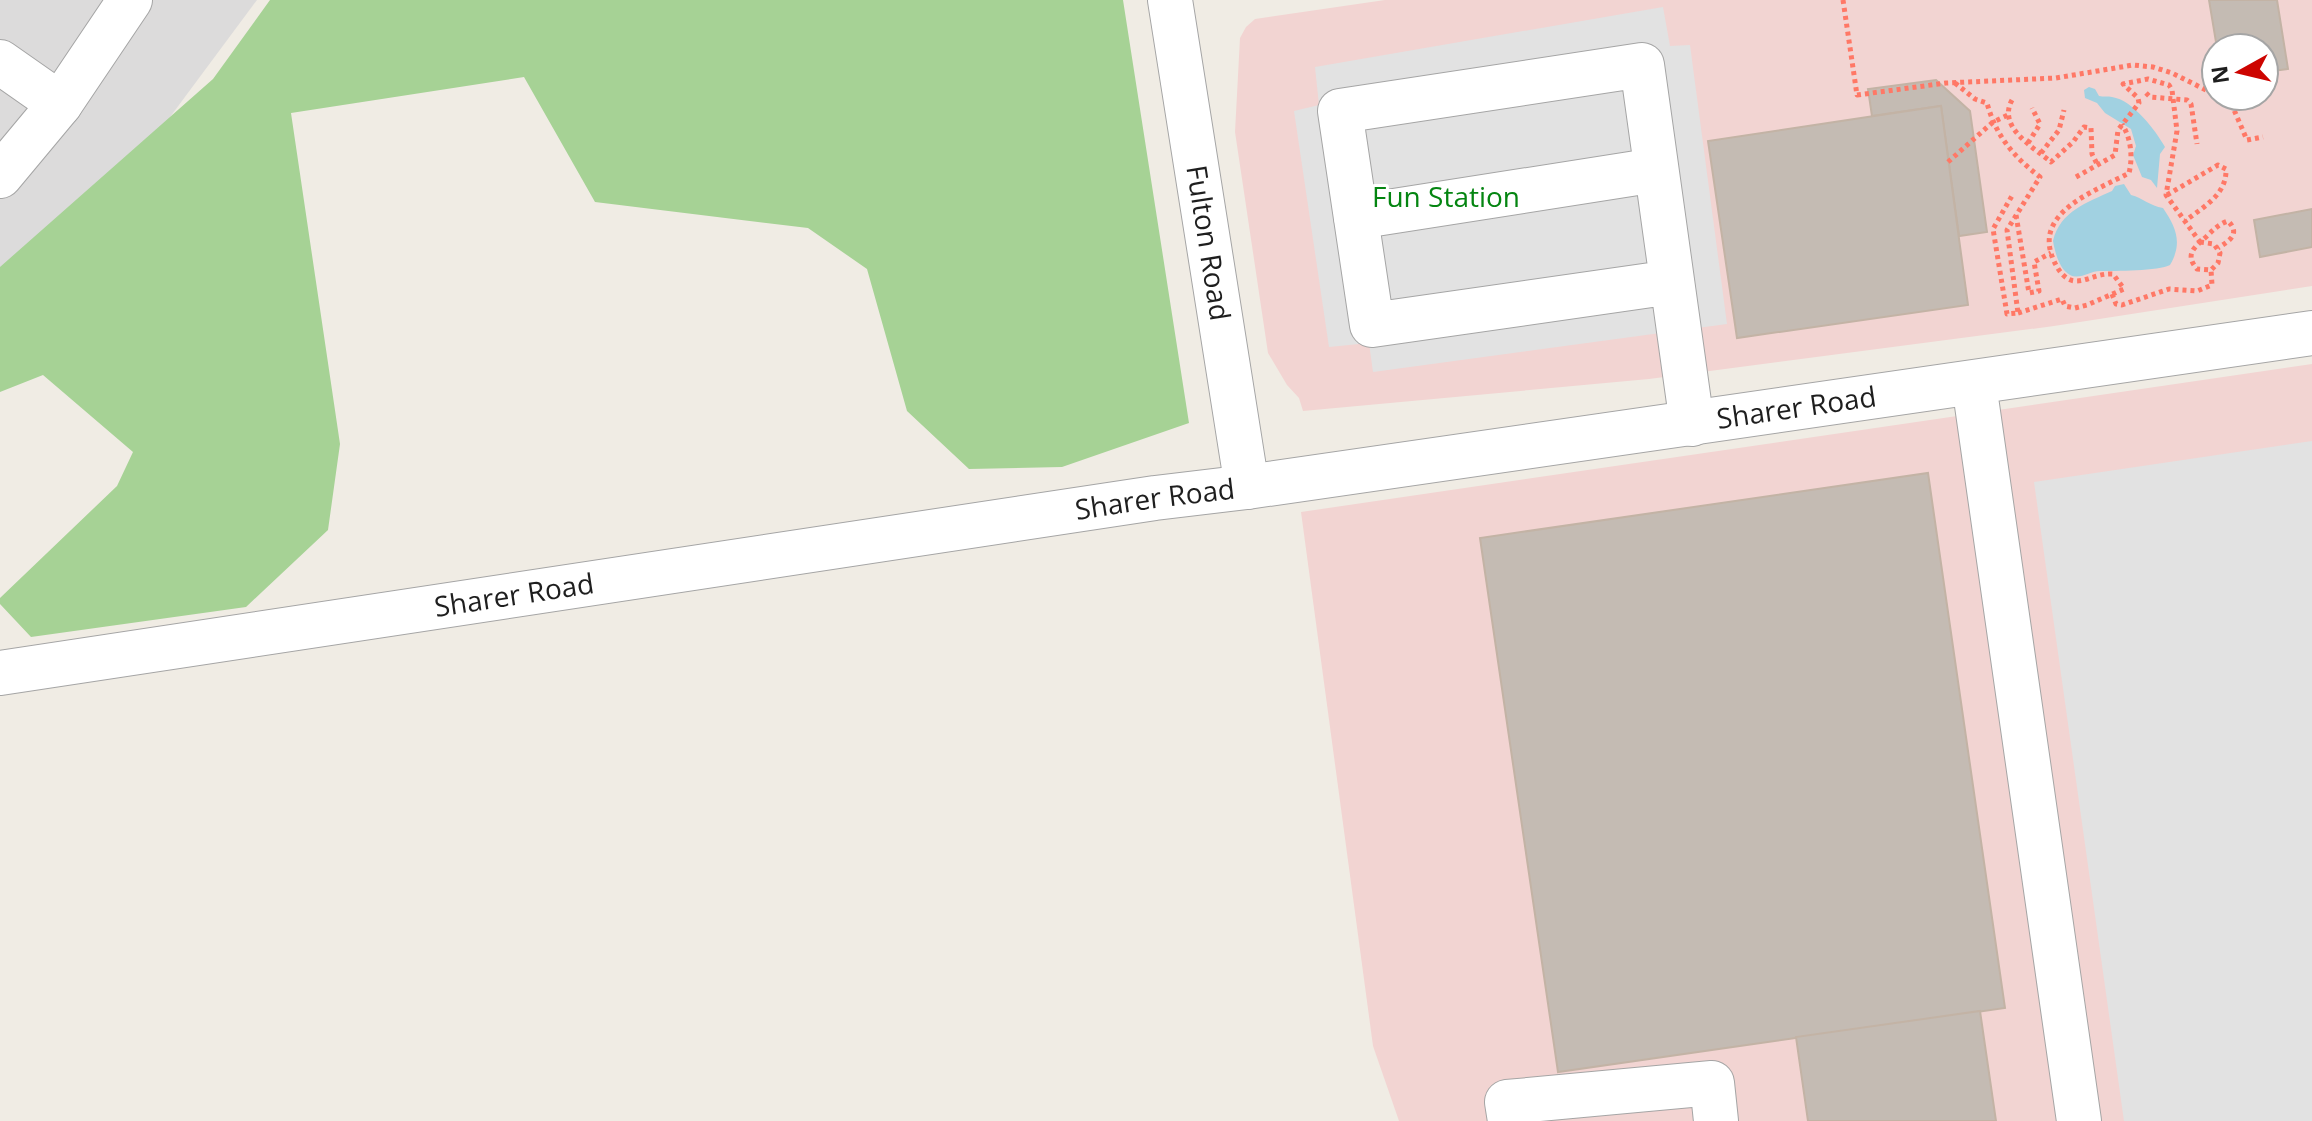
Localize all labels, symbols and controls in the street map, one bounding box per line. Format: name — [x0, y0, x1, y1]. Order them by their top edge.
north arrow — [2200, 32, 2280, 112]
text: N — [2203, 64, 2235, 86]
street label: Fulton Road — [1178, 162, 1240, 323]
park label: Fun Station — [1372, 177, 1520, 215]
street label: Sharer Road — [1714, 376, 1879, 437]
street label: Sharer Road — [1072, 469, 1237, 528]
street label: Sharer Road — [432, 563, 596, 625]

